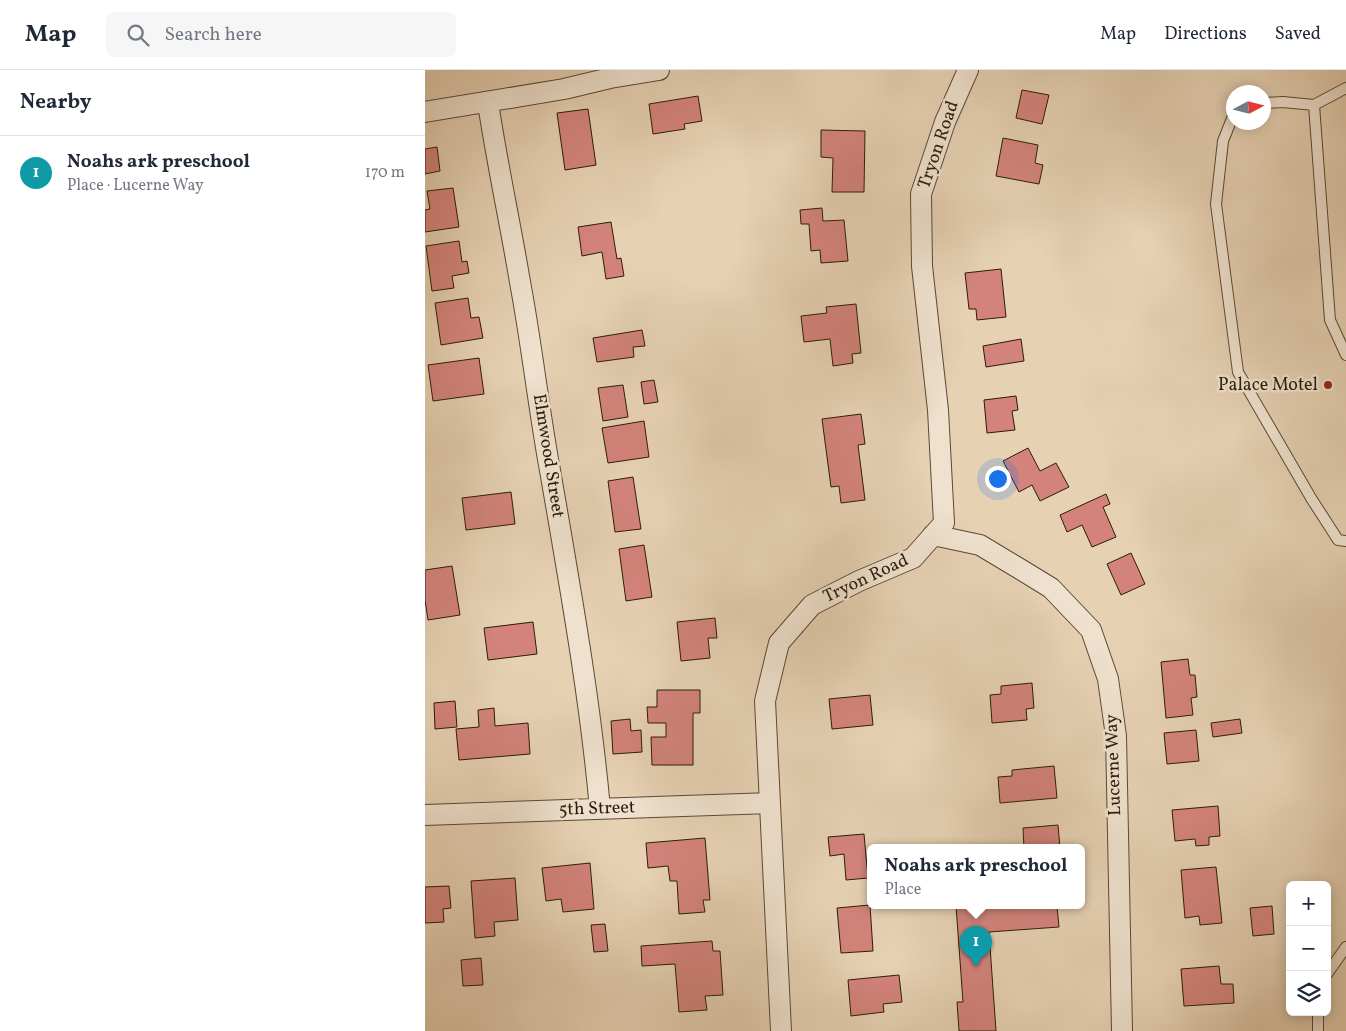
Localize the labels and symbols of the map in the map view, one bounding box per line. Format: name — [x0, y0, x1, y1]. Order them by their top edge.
north arrow — [1226, 85, 1271, 130]
street label: Tryon Road — [912, 98, 966, 192]
place label: Palace Motel — [1218, 373, 1318, 398]
marker: Palace Motel — [1322, 379, 1334, 391]
street label: Elmwood Street — [526, 392, 570, 520]
your location — [985, 466, 1011, 492]
street label: Tryon Road — [819, 548, 913, 610]
street label: Lucerne Way — [1100, 714, 1128, 816]
street label: 5th Street — [558, 795, 636, 823]
pin: 1 — [960, 926, 992, 967]

